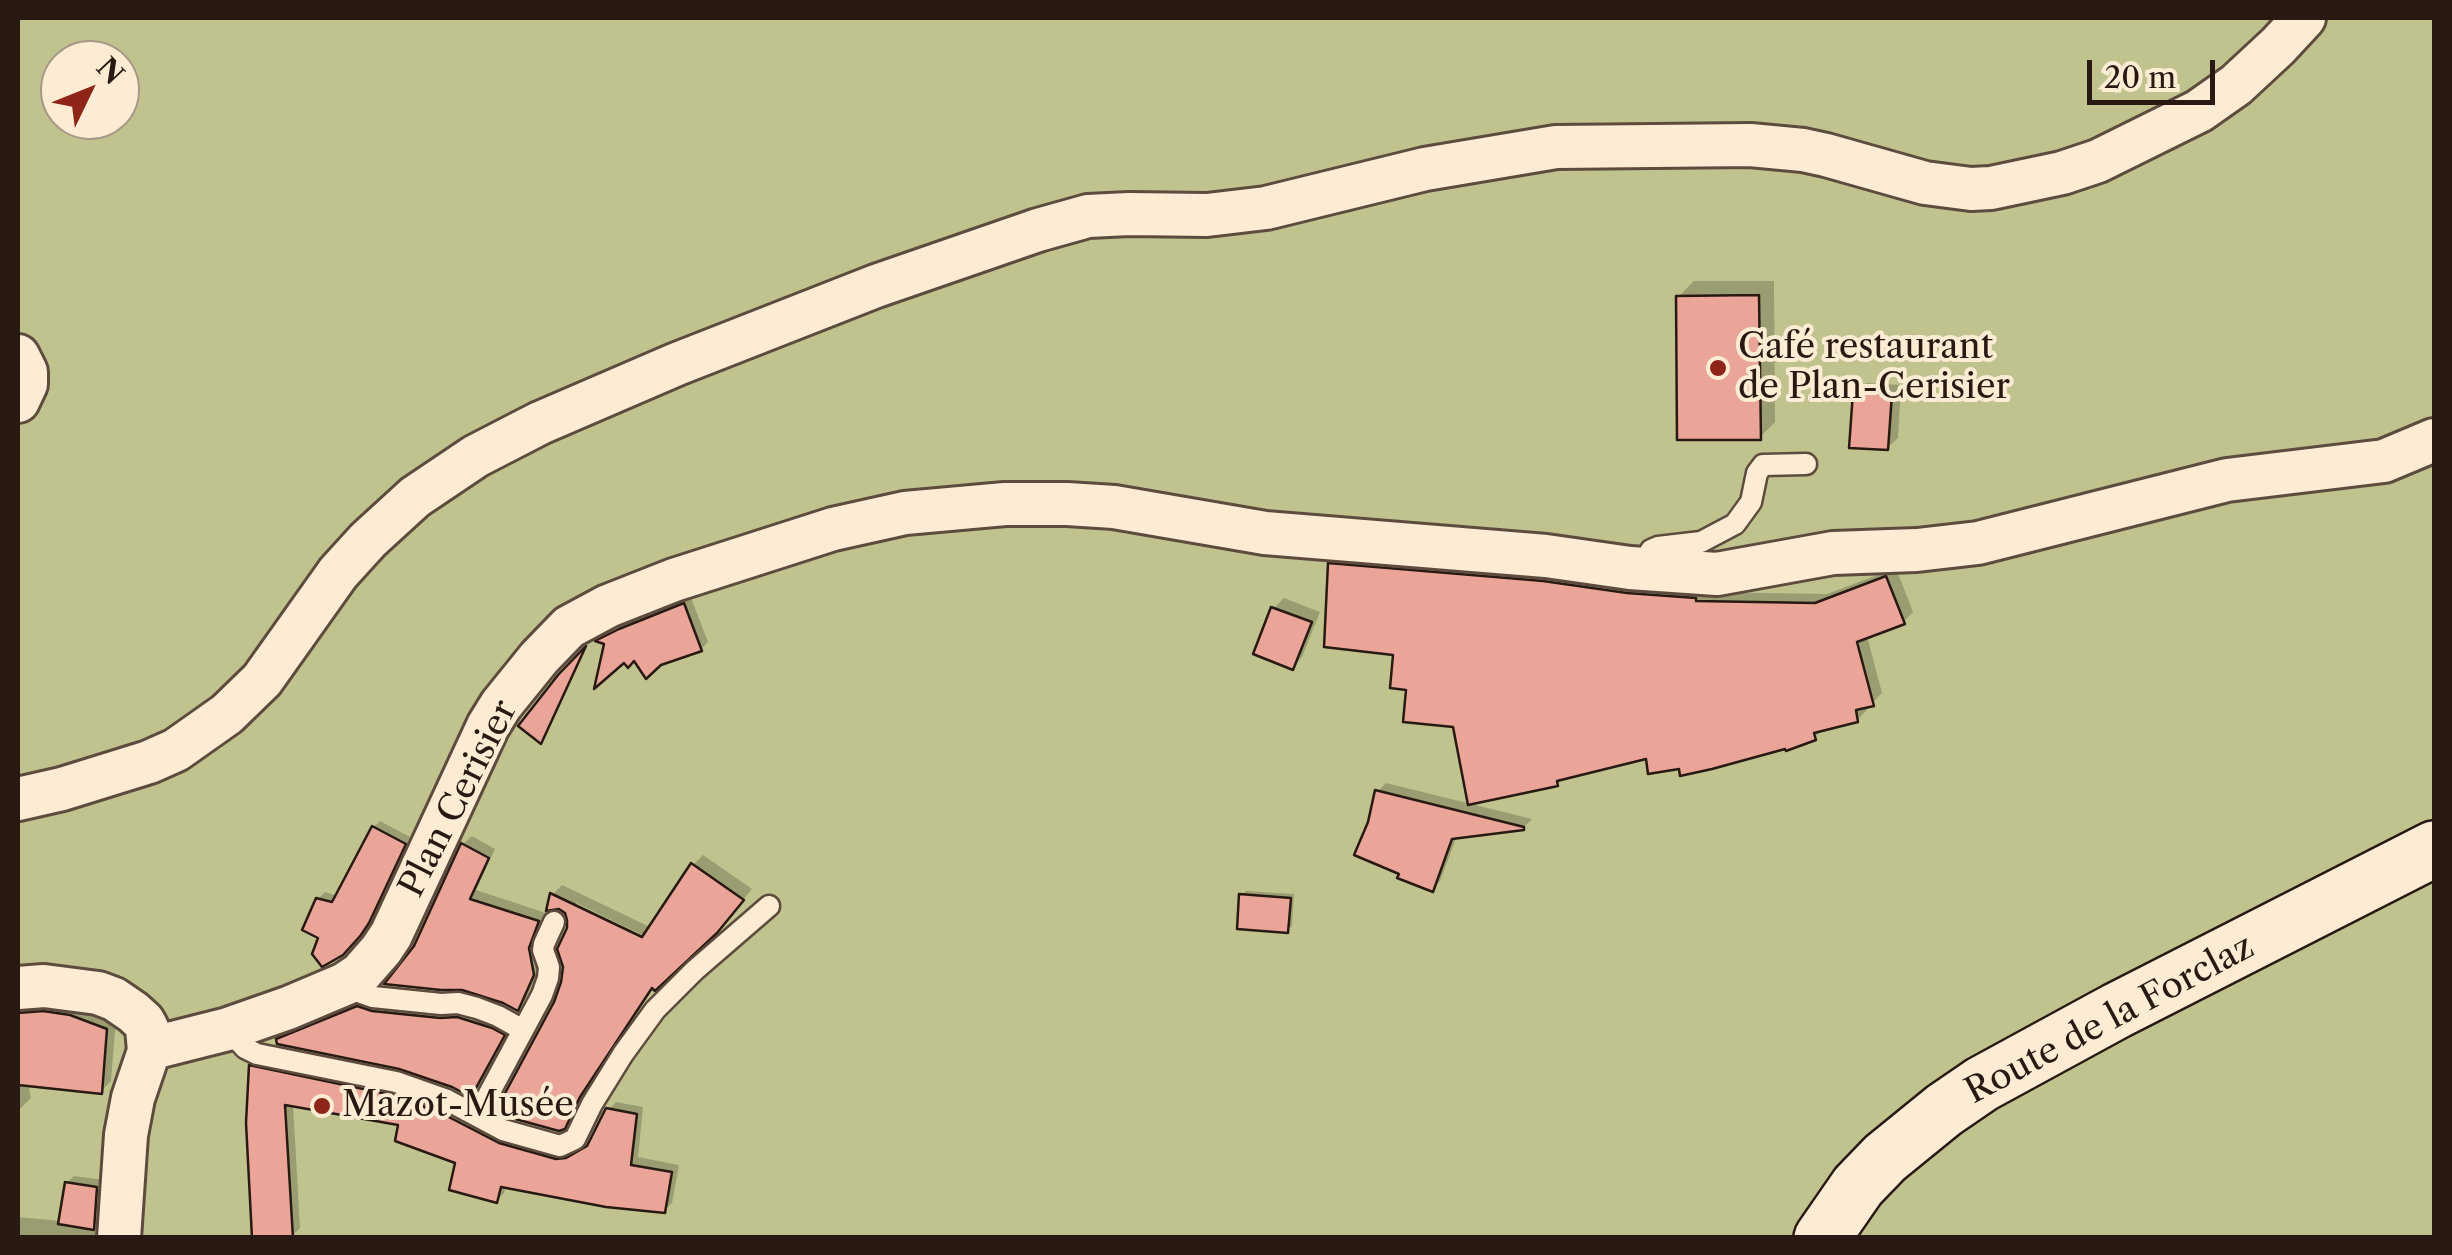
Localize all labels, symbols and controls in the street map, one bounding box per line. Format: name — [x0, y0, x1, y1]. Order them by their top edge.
north arrow — [40, 40, 140, 140]
scale bar — [2092, 40, 2220, 102]
text: N — [90, 50, 131, 91]
text: 20 m — [2104, 59, 2176, 96]
place label: Café restaurant de Plan-Cerisier — [1738, 327, 2010, 409]
marker: Café restaurant de Plan-Cerisier — [1707, 357, 1729, 379]
street label: Plan Cerisier — [391, 693, 527, 905]
street label: Route de la Forclaz — [1959, 926, 2261, 1114]
place label: Mazot-Musée — [342, 1085, 574, 1127]
marker: Mazot-Musée — [311, 1095, 333, 1117]

